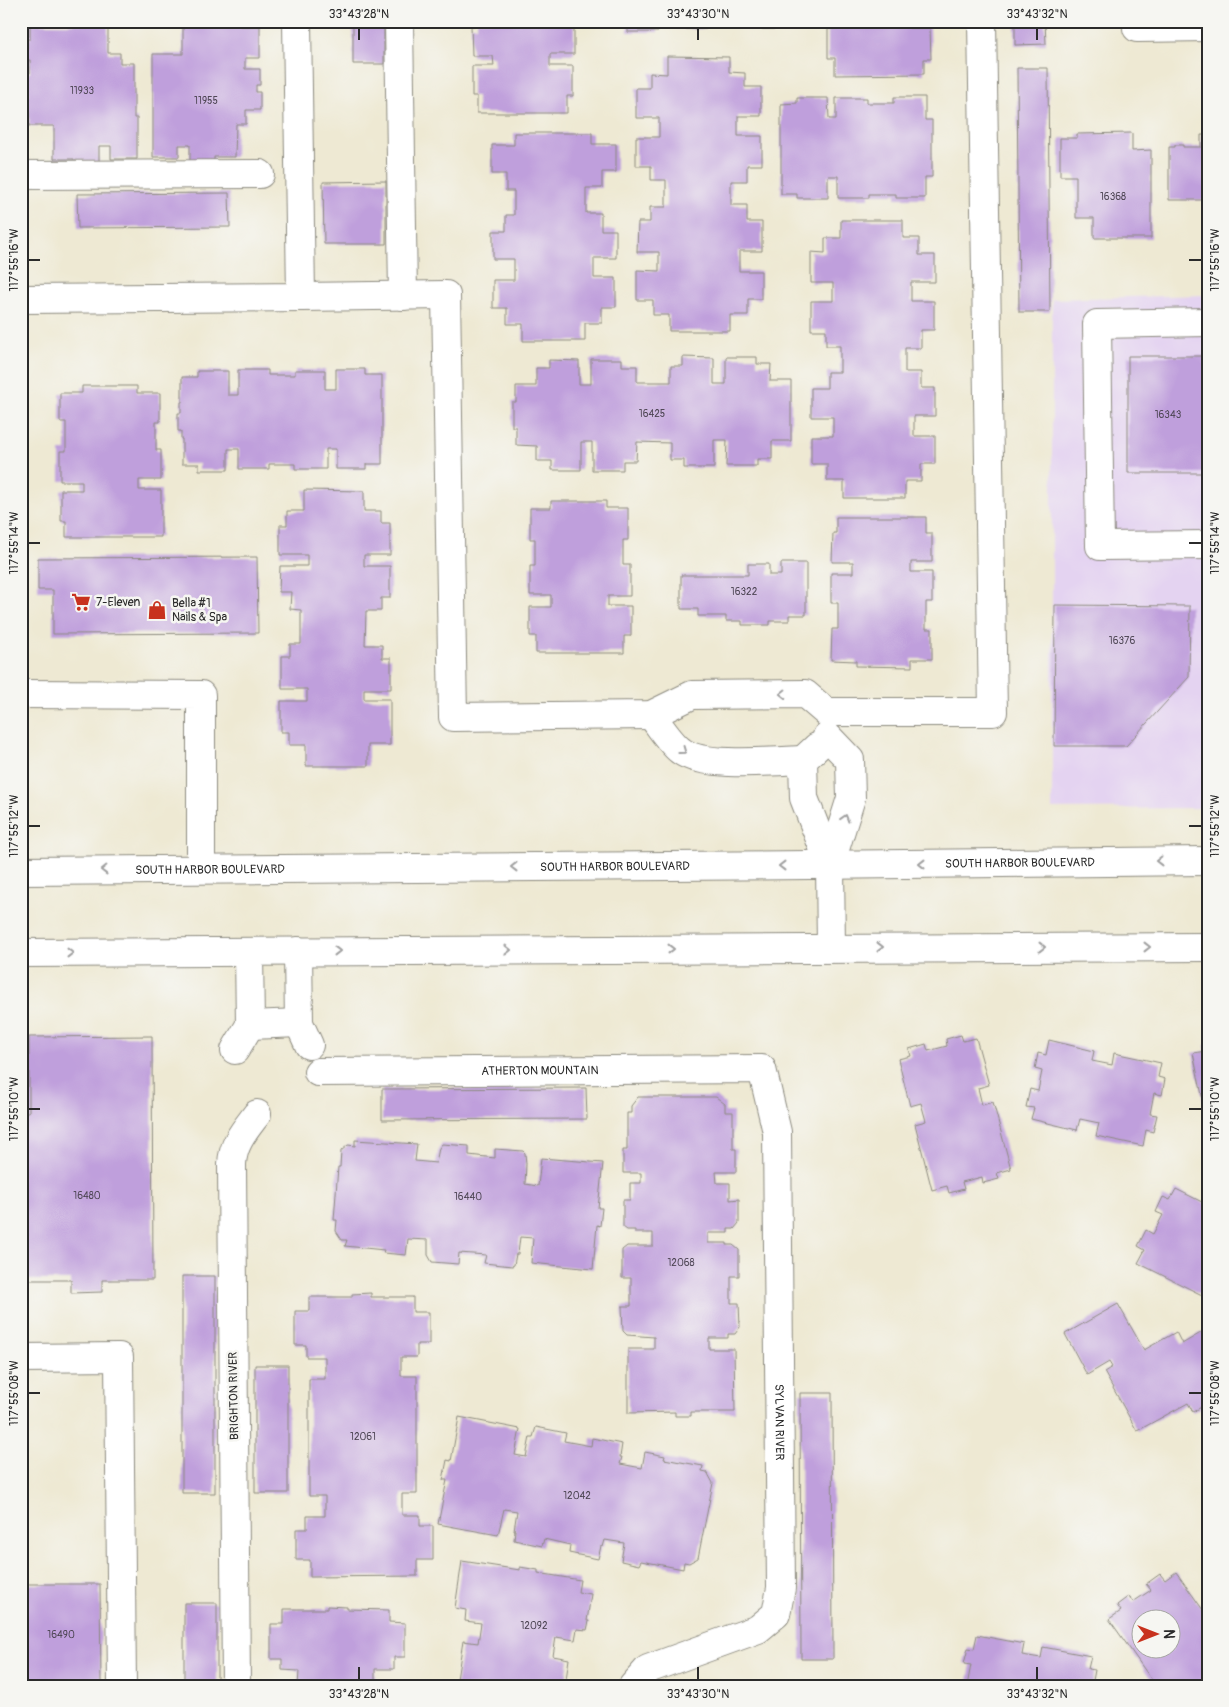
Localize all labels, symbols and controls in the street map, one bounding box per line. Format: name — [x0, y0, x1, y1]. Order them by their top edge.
text: 33°43'28"N — [329, 7, 389, 22]
text: 33°43'30"N — [667, 7, 729, 22]
text: 33°43'32"N — [1006, 7, 1068, 22]
house number: 11933 — [70, 85, 94, 97]
house number: 11955 — [194, 95, 218, 107]
house number: 16368 — [1100, 191, 1126, 203]
text: 117°55'16"W — [7, 228, 22, 292]
text: 117°55'16"W — [1208, 228, 1223, 292]
house number: 16425 — [639, 408, 665, 420]
house number: 16343 — [1155, 409, 1182, 421]
text: 117°55'14"W — [7, 511, 22, 575]
text: 117°55'14"W — [1208, 511, 1223, 575]
house number: 16322 — [731, 586, 758, 598]
supermarket icon: 7-Eleven — [70, 591, 92, 613]
place label: 7-Eleven — [96, 595, 141, 610]
place label: Bella #1 Nails & Spa — [172, 596, 227, 625]
shop icon: Bella #1 Nails & Spa — [146, 599, 168, 621]
house number: 16376 — [1109, 635, 1135, 647]
one-way arrow — [779, 689, 787, 699]
one-way arrow — [677, 745, 687, 754]
text: 117°55'12"W — [7, 795, 22, 857]
text: 117°55'12"W — [1208, 795, 1223, 857]
one-way arrow — [839, 815, 849, 823]
street label: SOUTH HARBOR BOULEVARD — [945, 855, 1095, 871]
one-way arrow — [1155, 856, 1162, 866]
street label: SOUTH HARBOR BOULEVARD — [540, 858, 690, 875]
one-way arrow — [918, 859, 926, 869]
street label: SOUTH HARBOR BOULEVARD — [135, 861, 285, 878]
one-way arrow — [777, 861, 785, 871]
one-way arrow — [510, 862, 518, 872]
one-way arrow — [100, 865, 108, 875]
one-way arrow — [876, 942, 884, 952]
one-way arrow — [1038, 942, 1046, 952]
one-way arrow — [1144, 942, 1152, 952]
one-way arrow — [667, 944, 675, 954]
one-way arrow — [504, 945, 512, 955]
one-way arrow — [334, 946, 342, 956]
one-way arrow — [66, 948, 74, 958]
street label: ATHERTON MOUNTAIN — [481, 1063, 599, 1078]
text: 117°55'10"W — [7, 1077, 22, 1141]
text: 117°55'10"W — [1208, 1077, 1223, 1141]
house number: 16480 — [73, 1190, 101, 1202]
house number: 16440 — [454, 1191, 482, 1203]
house number: 12068 — [667, 1257, 695, 1269]
street label: BRIGHTON RIVER — [226, 1352, 242, 1440]
text: 117°55'08"W — [7, 1360, 22, 1426]
text: 117°55'08"W — [1208, 1360, 1223, 1426]
street label: SYLVAN RIVER — [772, 1384, 787, 1460]
house number: 12061 — [350, 1431, 376, 1443]
house number: 12042 — [563, 1490, 591, 1502]
north arrow — [1132, 1610, 1182, 1660]
house number: 12092 — [520, 1620, 548, 1632]
house number: 16490 — [47, 1629, 75, 1641]
text: N — [1160, 1629, 1177, 1639]
text: 33°43'28"N — [329, 1687, 389, 1702]
text: 33°43'30"N — [667, 1687, 729, 1702]
text: 33°43'32"N — [1006, 1687, 1068, 1702]

